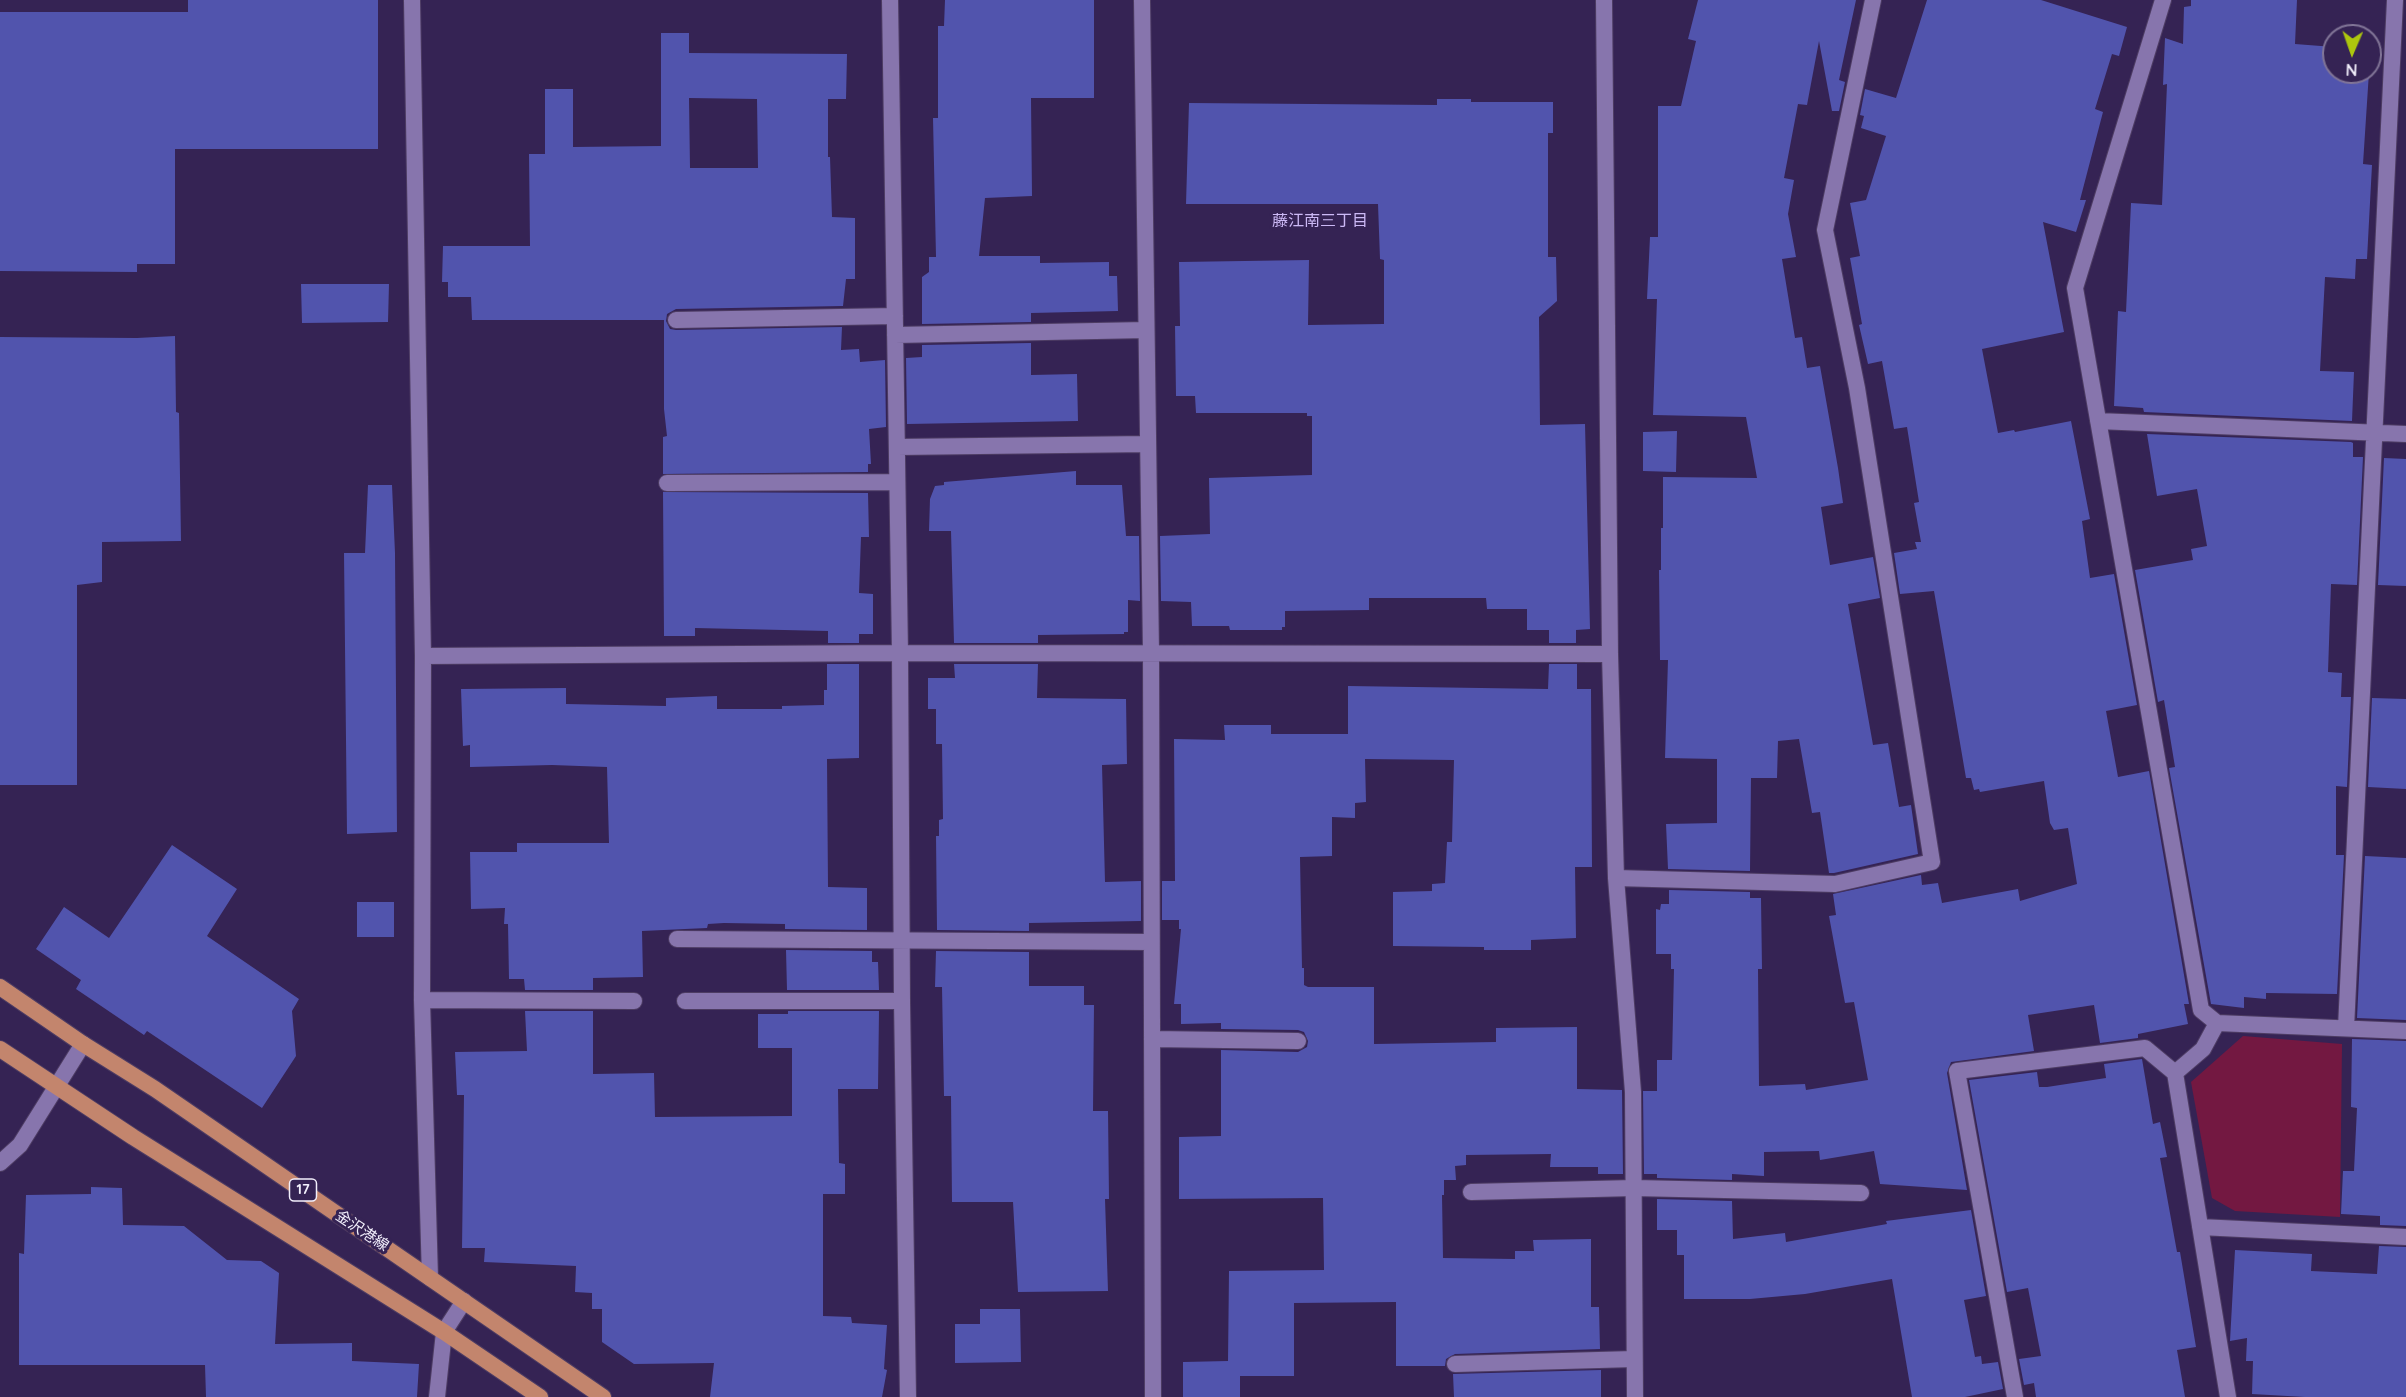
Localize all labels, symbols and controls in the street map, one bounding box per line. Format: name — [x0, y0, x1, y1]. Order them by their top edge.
north arrow — [2322, 24, 2382, 84]
text: N — [2345, 60, 2358, 80]
district label: 藤江南三丁目 — [1272, 211, 1368, 231]
road number: 17 — [290, 1179, 316, 1201]
street label: 金沢港線 — [332, 1207, 392, 1255]

